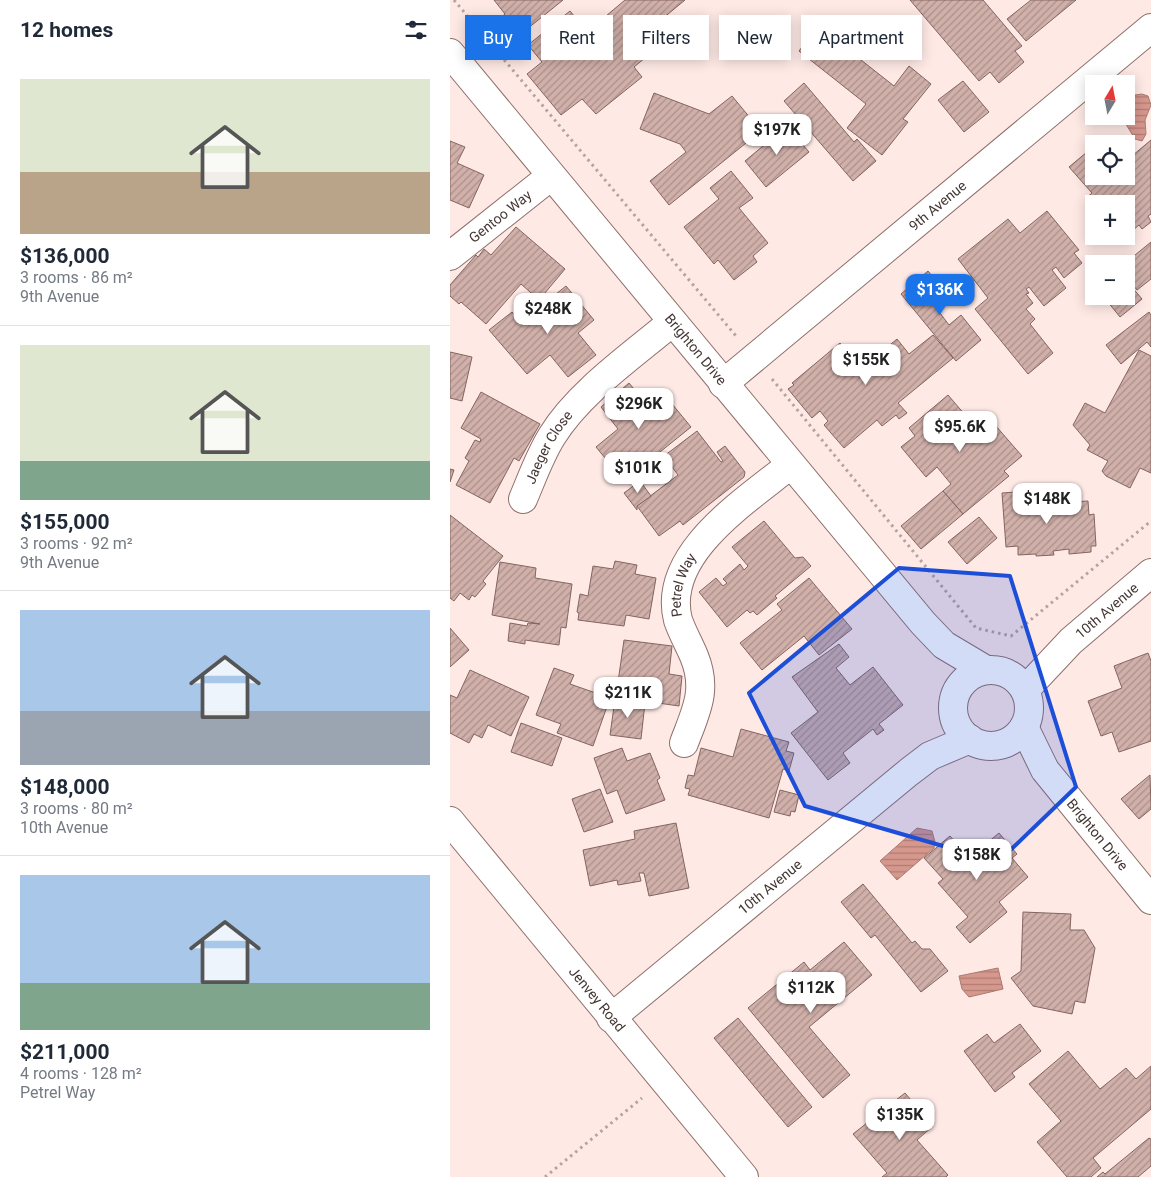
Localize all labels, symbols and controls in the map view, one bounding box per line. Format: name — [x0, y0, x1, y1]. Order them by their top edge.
chip: Buy — [465, 15, 531, 60]
chip: Rent — [541, 15, 613, 60]
chip: Filters — [623, 15, 709, 60]
chip: New — [719, 15, 791, 60]
chip: Apartment — [801, 15, 922, 60]
icon: filters — [402, 16, 430, 44]
text: 12 homes — [20, 18, 113, 42]
north arrow — [1085, 75, 1135, 125]
map controls — [1085, 75, 1135, 305]
icon: home — [180, 112, 270, 202]
pin: $197K — [742, 114, 812, 156]
text: $197K — [754, 120, 800, 139]
button: locate — [1085, 135, 1135, 185]
street label: 9th Avenue — [906, 177, 969, 234]
street label: Gentoo Way — [466, 186, 535, 246]
button: + — [1085, 195, 1135, 245]
text: $136,000 — [20, 244, 110, 268]
button: − — [1085, 255, 1135, 305]
text: 3 rooms · 86 m² — [20, 268, 133, 287]
pin: $136K — [905, 274, 975, 316]
text: $136K — [917, 280, 963, 299]
text: 9th Avenue — [20, 287, 99, 306]
pin: $248K — [513, 292, 583, 335]
text: $248K — [525, 299, 571, 318]
street label: Brighton Drive — [662, 310, 730, 388]
pin: $155K — [831, 344, 901, 386]
text: $155K — [843, 350, 889, 369]
icon: home — [180, 377, 270, 467]
pin: $296K — [604, 388, 674, 430]
text: $296K — [616, 394, 662, 413]
street label: Jaeger Close — [522, 407, 575, 486]
pin: $95.6K — [919, 410, 1001, 453]
text: $95.6K — [934, 417, 986, 436]
pin: $101K — [603, 452, 673, 494]
text: $101K — [615, 458, 661, 477]
pin: $148K — [1012, 482, 1082, 525]
text: $148K — [1024, 489, 1070, 508]
text: $155,000 — [20, 510, 110, 534]
text: 3 rooms · 92 m² — [20, 534, 133, 553]
street label: Petrel Way — [668, 550, 699, 618]
text: 9th Avenue — [20, 553, 99, 572]
street label: 10th Avenue — [1072, 580, 1141, 642]
icon: home — [180, 642, 270, 732]
pin: $211K — [593, 676, 663, 719]
text: $211K — [605, 683, 651, 702]
text: $148,000 — [20, 775, 110, 799]
street label: Brighton Drive — [1064, 795, 1131, 873]
text: 3 rooms · 80 m² — [20, 799, 133, 818]
text: 10th Avenue — [20, 818, 108, 837]
pin: $158K — [942, 838, 1012, 881]
text: $158K — [954, 845, 1000, 864]
street label: 10th Avenue — [735, 856, 805, 918]
icon: home — [180, 907, 270, 997]
street label: Jenvey Road — [566, 963, 628, 1035]
pin: $112K — [776, 972, 846, 1014]
text: $112K — [788, 978, 834, 997]
text: $211,000 — [20, 1040, 110, 1064]
text: 4 rooms · 128 m² — [20, 1064, 142, 1083]
text: Petrel Way — [20, 1083, 95, 1102]
pin: $135K — [865, 1098, 935, 1141]
text: $135K — [877, 1105, 923, 1124]

